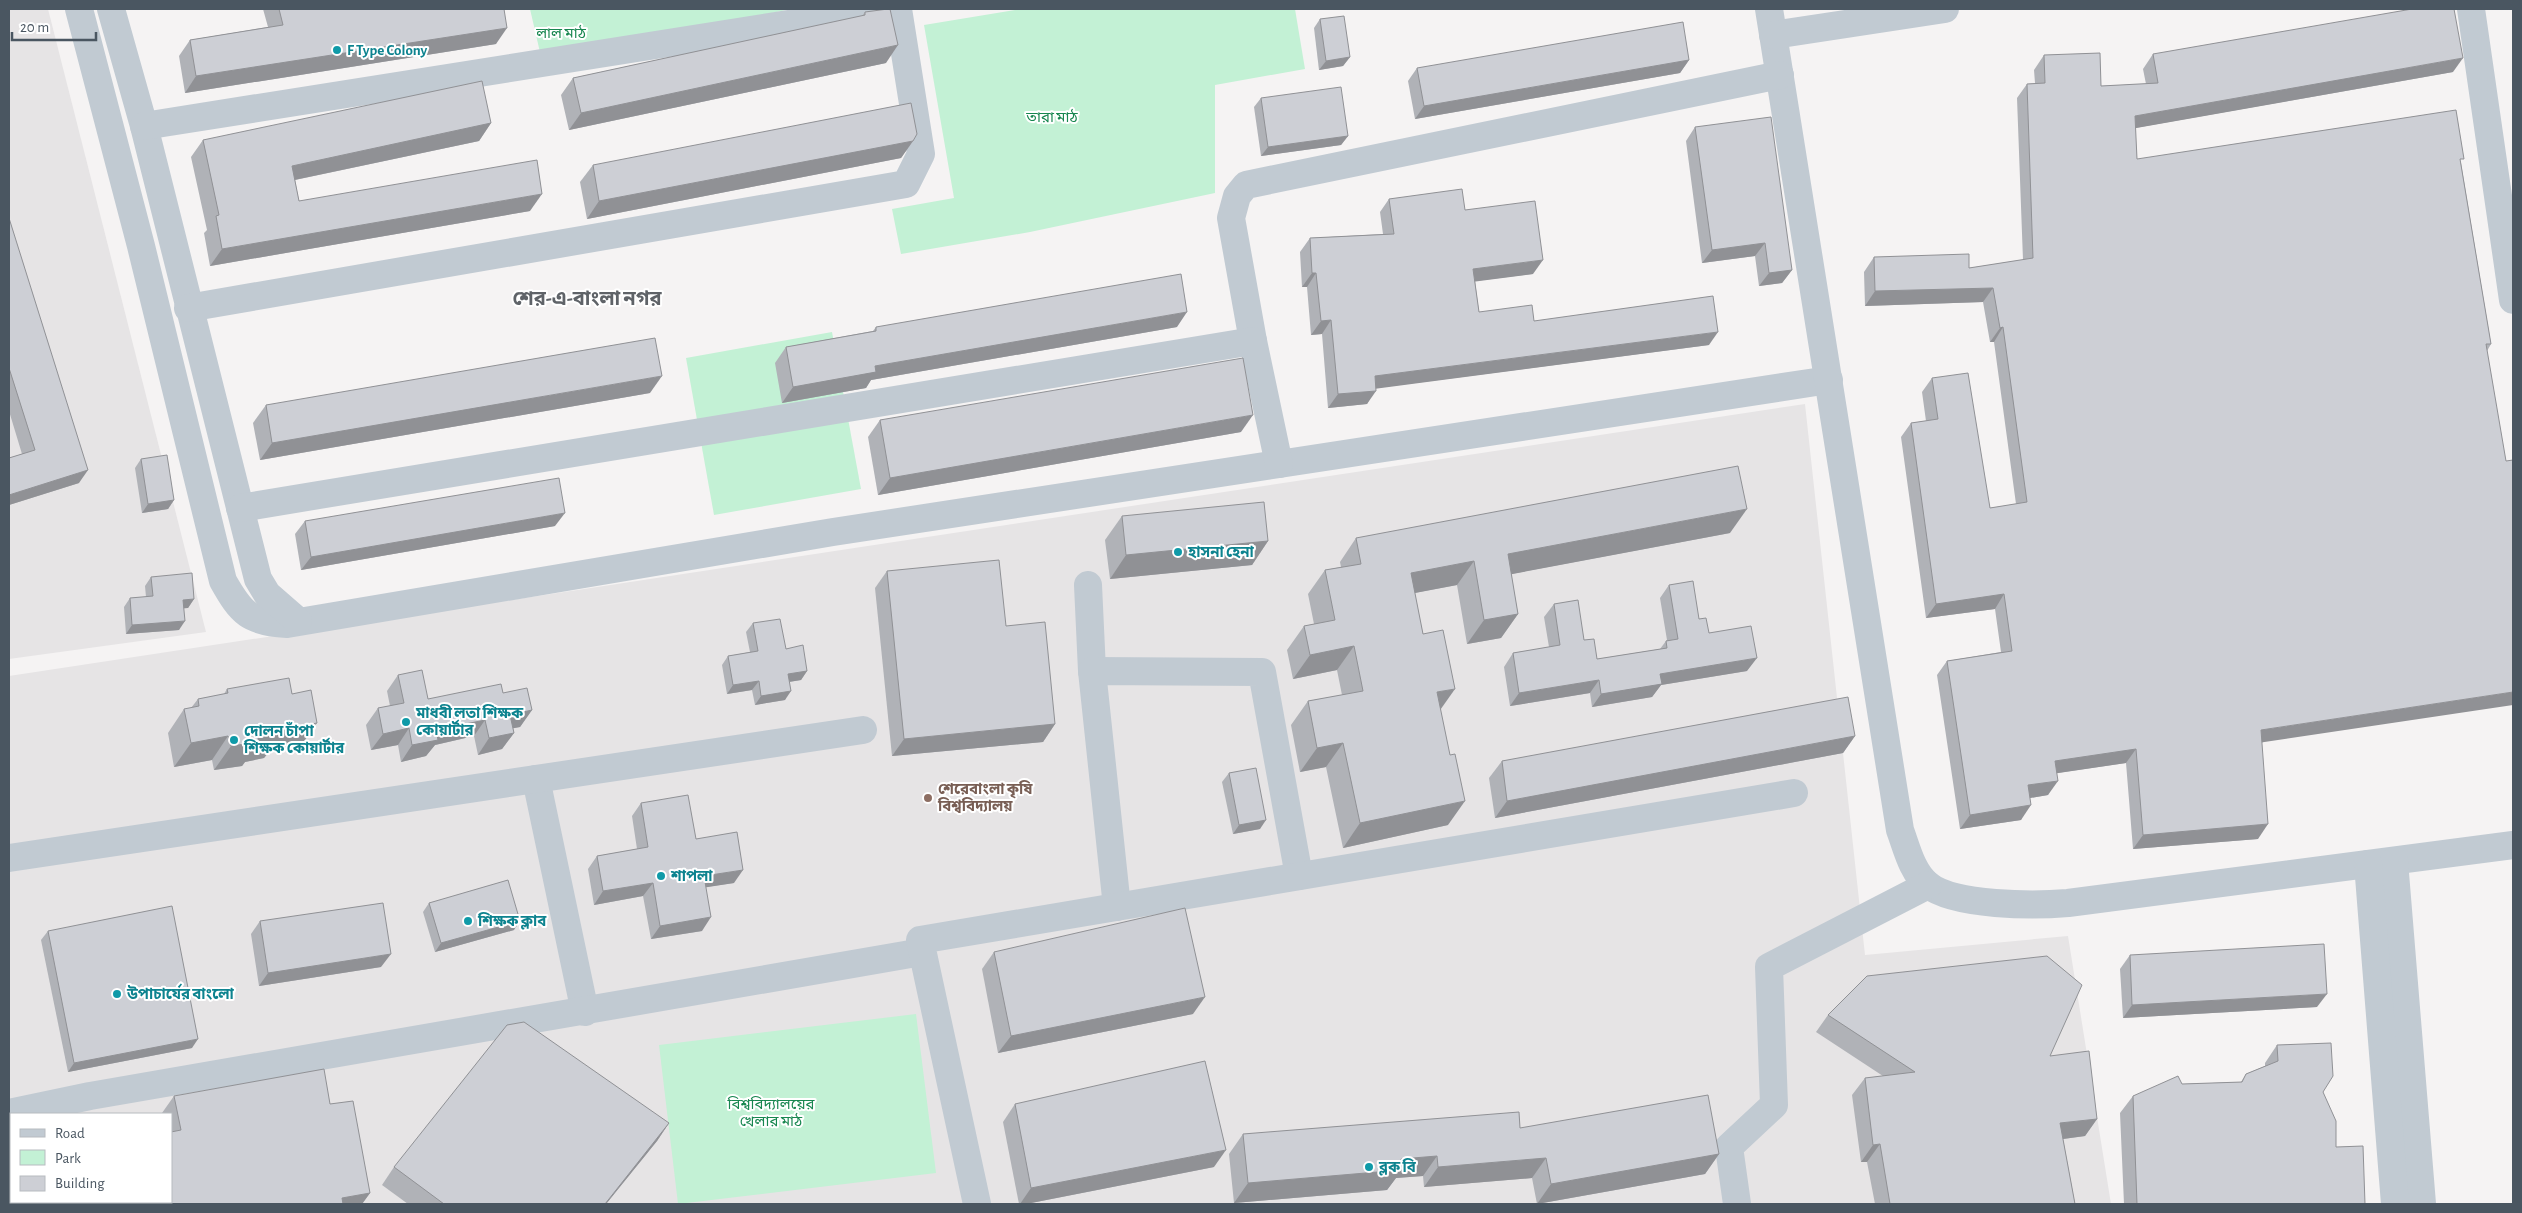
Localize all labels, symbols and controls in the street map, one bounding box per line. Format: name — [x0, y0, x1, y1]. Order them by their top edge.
scale bar — [12, 10, 96, 42]
text: 20 m — [20, 20, 49, 35]
park label: লাল মাঠ — [535, 24, 587, 41]
place label: F Type Colony — [347, 43, 427, 58]
marker: F Type Colony — [331, 44, 343, 56]
park label: তারা মাঠ — [1025, 108, 1079, 125]
district label: শের-এ-বাংলা নগর — [513, 289, 662, 309]
place label: হাসনা হেনা — [1187, 545, 1255, 560]
marker: হাসনা হেনা — [1172, 546, 1184, 558]
place label: মাধবী লতা শিক্ষক কোয়ার্টার — [415, 704, 524, 738]
marker: মাধবী লতা শিক্ষক কোয়ার্টার — [400, 716, 412, 728]
place label: দোলন চাঁপা শিক্ষক কোয়ার্টার — [243, 721, 345, 756]
marker: দোলন চাঁপা শিক্ষক কোয়ার্টার — [228, 734, 240, 746]
place label: শেরেবাংলা কৃষি বিশ্ববিদ্যালয় — [937, 780, 1033, 814]
marker: শেরেবাংলা কৃষি বিশ্ববিদ্যালয় — [922, 792, 934, 804]
place label: শাপলা — [670, 869, 713, 884]
marker: শাপলা — [655, 870, 667, 882]
place label: শিক্ষক ক্লাব — [477, 912, 547, 930]
marker: শিক্ষক ক্লাব — [462, 915, 474, 927]
place label: উপাচার্যের বাংলো — [126, 983, 235, 1002]
marker: উপাচার্যের বাংলো — [111, 988, 123, 1000]
park label: বিশ্ববিদ্যালয়ের খেলার মাঠ — [726, 1096, 816, 1129]
legend — [10, 1113, 172, 1203]
text: Road — [55, 1126, 85, 1141]
text: Park — [55, 1151, 81, 1166]
place label: ব্লক বি — [1378, 1158, 1417, 1176]
marker: ব্লক বি — [1363, 1161, 1375, 1173]
text: Building — [55, 1176, 105, 1191]

